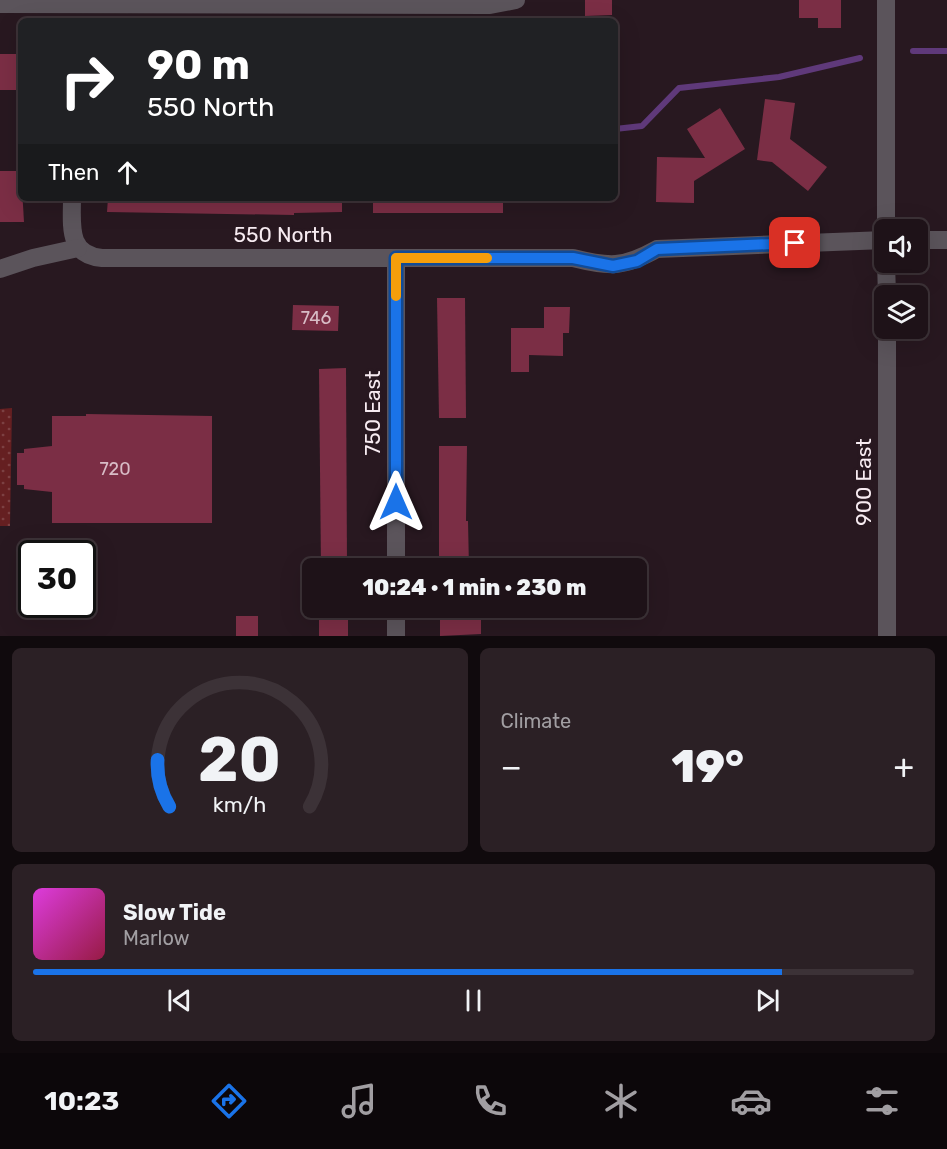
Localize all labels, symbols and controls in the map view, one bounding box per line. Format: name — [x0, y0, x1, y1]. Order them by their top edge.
text: 90 m — [147, 40, 250, 90]
icon: right — [48, 42, 126, 120]
text: 550 North — [147, 91, 274, 123]
icon: ahead — [111, 156, 144, 189]
text: Then — [48, 159, 99, 186]
pin — [769, 217, 820, 268]
map controls — [874, 219, 928, 339]
button: sound — [874, 219, 928, 273]
street label: 550 North — [233, 222, 333, 247]
icon: arrive — [778, 226, 811, 259]
button: layers — [874, 285, 928, 339]
house number: 746 — [301, 307, 331, 329]
street label: 750 East — [360, 371, 385, 455]
street label: 900 East — [851, 438, 876, 526]
house number: 720 — [99, 458, 131, 480]
position arrow — [364, 470, 428, 534]
speed limit sign: 30 — [18, 540, 96, 618]
text: 10:24 · 1 min · 230 m — [363, 574, 586, 601]
text: Climate — [501, 709, 571, 733]
text: 20 — [198, 723, 281, 797]
text: 19° — [671, 740, 744, 793]
text: − — [501, 747, 522, 786]
text: + — [893, 747, 914, 786]
text: km/h — [213, 792, 267, 817]
text: Slow Tide — [123, 899, 226, 926]
text: Marlow — [123, 926, 190, 950]
icon: previous — [163, 984, 196, 1017]
icon: pause — [457, 984, 490, 1017]
icon: next — [751, 984, 784, 1017]
icon: directions — [208, 1080, 250, 1122]
icon: music — [338, 1080, 380, 1122]
icon: phone — [469, 1080, 511, 1122]
icon: climate — [600, 1080, 642, 1122]
icon: car — [730, 1080, 772, 1122]
icon: filters — [861, 1080, 903, 1122]
text: 10:23 — [44, 1085, 119, 1117]

